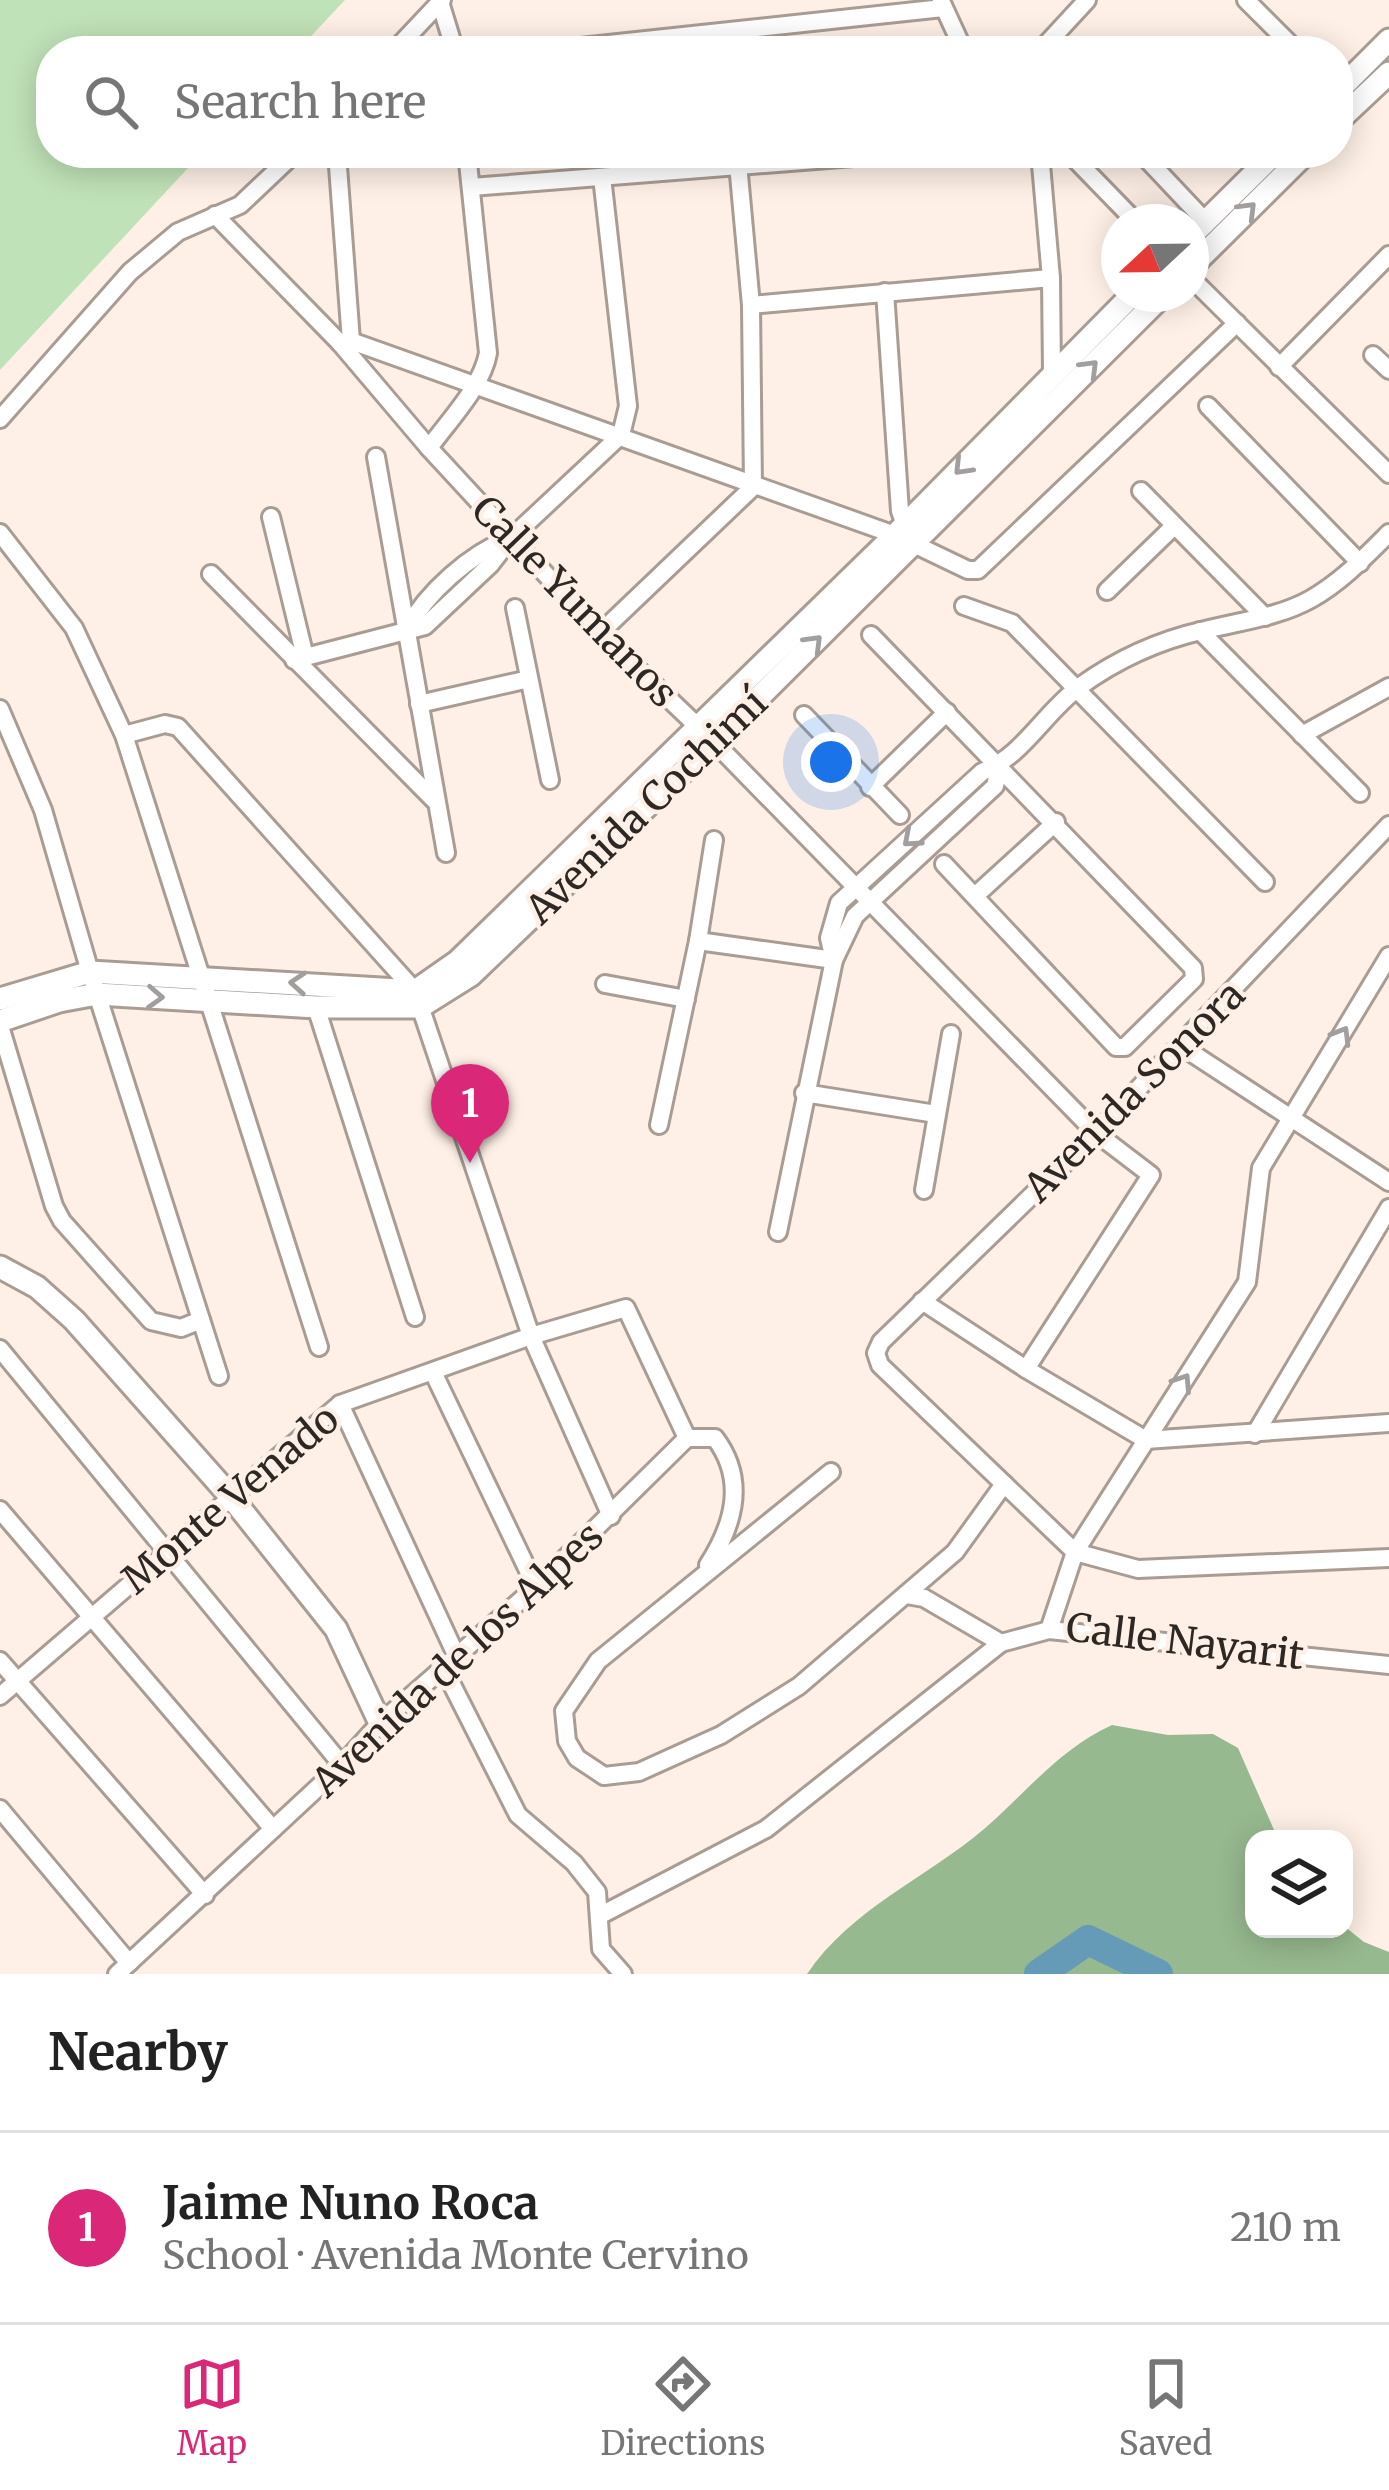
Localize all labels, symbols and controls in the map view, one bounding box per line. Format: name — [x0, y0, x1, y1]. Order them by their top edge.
search box — [36, 36, 1353, 168]
icon: search — [78, 69, 144, 135]
text: Search here — [174, 74, 426, 130]
one-way arrow — [1234, 202, 1256, 224]
north arrow — [1101, 204, 1209, 312]
one-way arrow — [1076, 360, 1098, 382]
one-way arrow — [954, 453, 976, 475]
street label: Calle Yumanos — [461, 485, 688, 717]
one-way arrow — [800, 636, 822, 658]
street label: Avenida Cochimí — [515, 678, 778, 935]
your location — [801, 732, 861, 792]
one-way arrow — [904, 825, 925, 846]
one-way arrow — [288, 971, 307, 997]
street label: Avenida Sonora — [1013, 971, 1255, 1213]
one-way arrow — [146, 983, 165, 1009]
one-way arrow — [1328, 1026, 1351, 1048]
pin: 1 — [431, 1064, 509, 1163]
one-way arrow — [1168, 1374, 1190, 1396]
street label: Monte Venado — [112, 1395, 349, 1604]
street label: Avenida de los Alpes — [301, 1512, 613, 1808]
street label: Calle Nayarit — [1063, 1603, 1306, 1680]
map controls — [1245, 1830, 1353, 1938]
button: layers — [1245, 1830, 1353, 1938]
text: Nearby — [48, 2020, 228, 2084]
text: Jaime Nuno Roca — [162, 2175, 539, 2231]
text: 1 — [78, 2203, 96, 2252]
text: 210 m — [1230, 2203, 1341, 2252]
text: School · Avenida Monte Cervino — [162, 2231, 749, 2280]
tab: Map — [177, 2351, 247, 2464]
tab: Directions — [600, 2351, 765, 2464]
tab: Saved — [1119, 2351, 1212, 2464]

